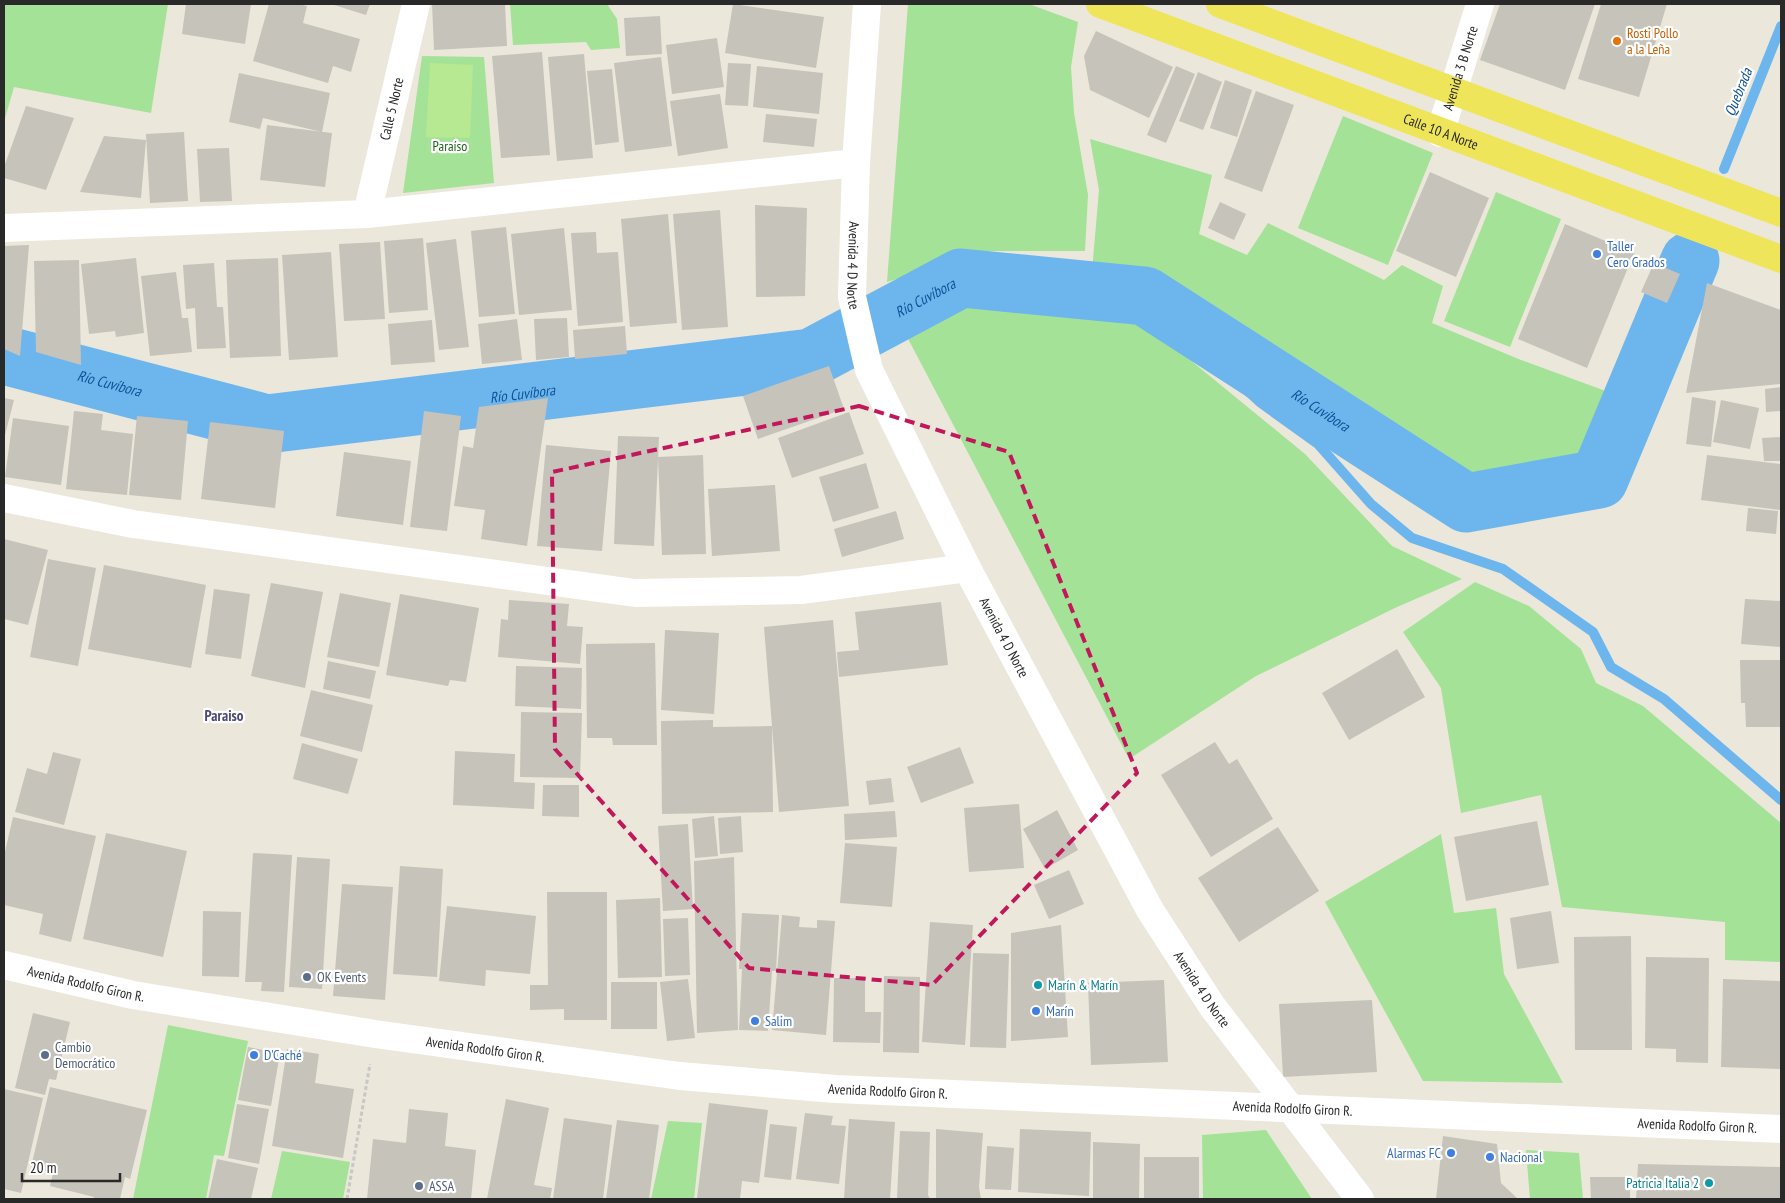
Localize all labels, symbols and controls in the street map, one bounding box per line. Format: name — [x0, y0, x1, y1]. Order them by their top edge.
street label: Avenida 3 B Norte — [1439, 23, 1482, 112]
place label: Rosti Pollo a la Leña — [1627, 24, 1678, 58]
marker: Rosti Pollo a la Leña — [1611, 35, 1623, 47]
water label: Quebrada — [1720, 64, 1757, 119]
street label: Calle 5 Norte — [376, 76, 408, 142]
street label: Calle 10 A Norte — [1401, 109, 1481, 154]
park label: Paraíso — [433, 137, 467, 155]
street label: Avenida 4 D Norte — [843, 221, 864, 312]
place label: Taller Cero Grados — [1607, 237, 1665, 271]
marker: Taller Cero Grados — [1591, 248, 1603, 260]
water label: Río Cuvíbora — [892, 273, 959, 321]
water label: Río Cuvíbora — [75, 365, 145, 400]
water label: Río Cuvíbora — [489, 380, 557, 406]
water label: Río Cuvíbora — [1288, 384, 1354, 436]
street label: Avenida 4 D Norte — [975, 594, 1033, 681]
district label: Paraiso — [205, 706, 244, 725]
street label: Avenida 4 D Norte — [1170, 948, 1234, 1031]
street label: Avenida Rodolfo Giron R. — [26, 962, 146, 1006]
place label: OK Events — [317, 968, 366, 986]
marker: OK Events — [301, 971, 313, 983]
place label: Marín & Marín — [1048, 976, 1118, 994]
marker: Marín & Marín — [1032, 979, 1044, 991]
place label: Marín — [1046, 1002, 1074, 1020]
marker: Marín — [1030, 1005, 1042, 1017]
place label: Salim — [765, 1012, 792, 1030]
marker: Salim — [749, 1015, 761, 1027]
street label: Avenida Rodolfo Giron R. — [425, 1032, 546, 1066]
place label: Cambio Democrático — [55, 1038, 115, 1072]
place label: D'Caché — [264, 1046, 302, 1064]
marker: Cambio Democrático — [39, 1049, 51, 1061]
marker: D'Caché — [248, 1049, 260, 1061]
street label: Avenida Rodolfo Giron R. — [827, 1079, 948, 1103]
street label: Avenida Rodolfo Giron R. — [1232, 1097, 1353, 1120]
street label: Avenida Rodolfo Giron R. — [1637, 1114, 1757, 1137]
place label: Alarmas FC — [1387, 1144, 1442, 1162]
marker: Alarmas FC — [1445, 1147, 1457, 1159]
place label: Nacional — [1500, 1148, 1543, 1166]
scale bar — [22, 1150, 120, 1182]
marker: Nacional — [1484, 1151, 1496, 1163]
text: 20 m — [30, 1158, 56, 1177]
place label: Patricia Italia 2 — [1626, 1174, 1699, 1192]
place label: ASSA — [429, 1177, 455, 1195]
marker: Patricia Italia 2 — [1703, 1177, 1715, 1189]
marker: ASSA — [413, 1180, 425, 1192]

